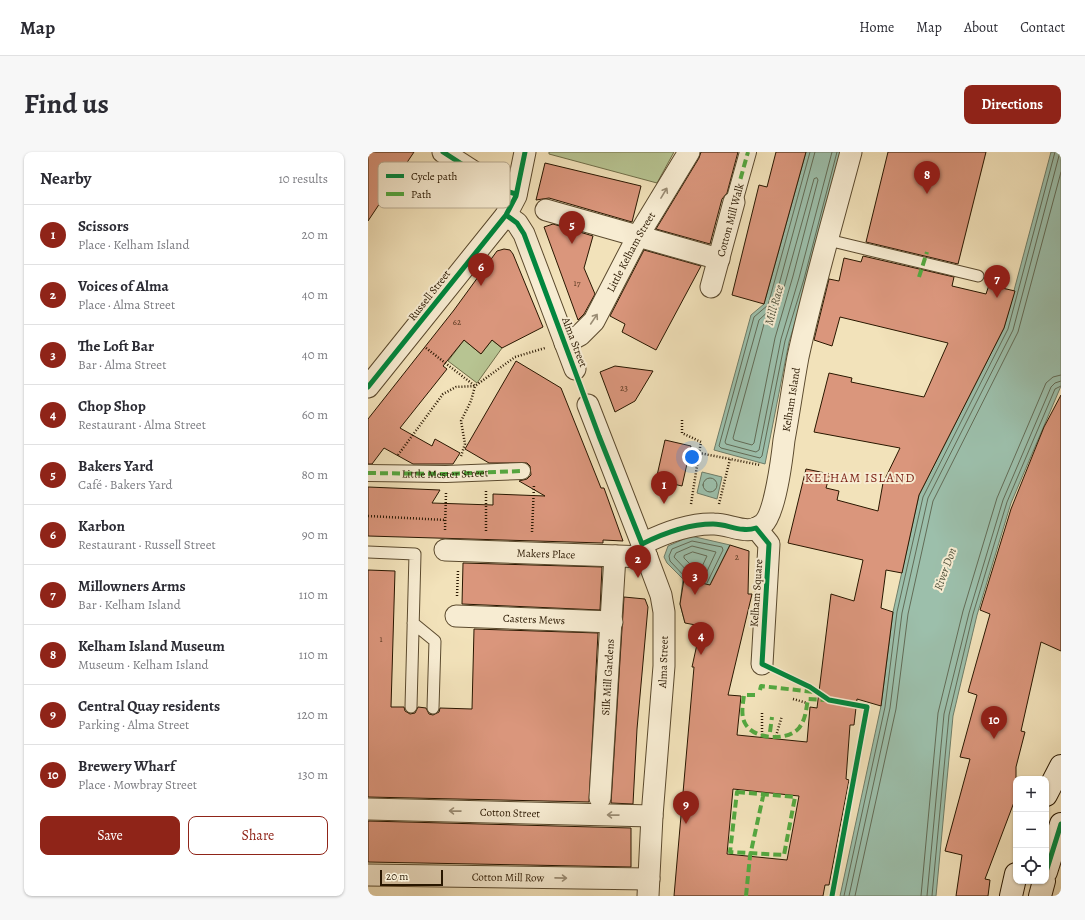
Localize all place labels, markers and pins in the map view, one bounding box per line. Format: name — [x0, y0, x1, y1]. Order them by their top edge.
pin: 8 — [914, 161, 940, 194]
pin: 5 — [559, 211, 585, 244]
pin: 6 — [468, 253, 494, 286]
pin: 7 — [984, 265, 1010, 298]
pin: 1 — [651, 471, 677, 504]
pin: 2 — [625, 545, 651, 578]
pin: 3 — [682, 562, 708, 595]
pin: 4 — [688, 622, 714, 655]
pin: 10 — [981, 706, 1007, 739]
pin: 9 — [673, 791, 699, 824]

